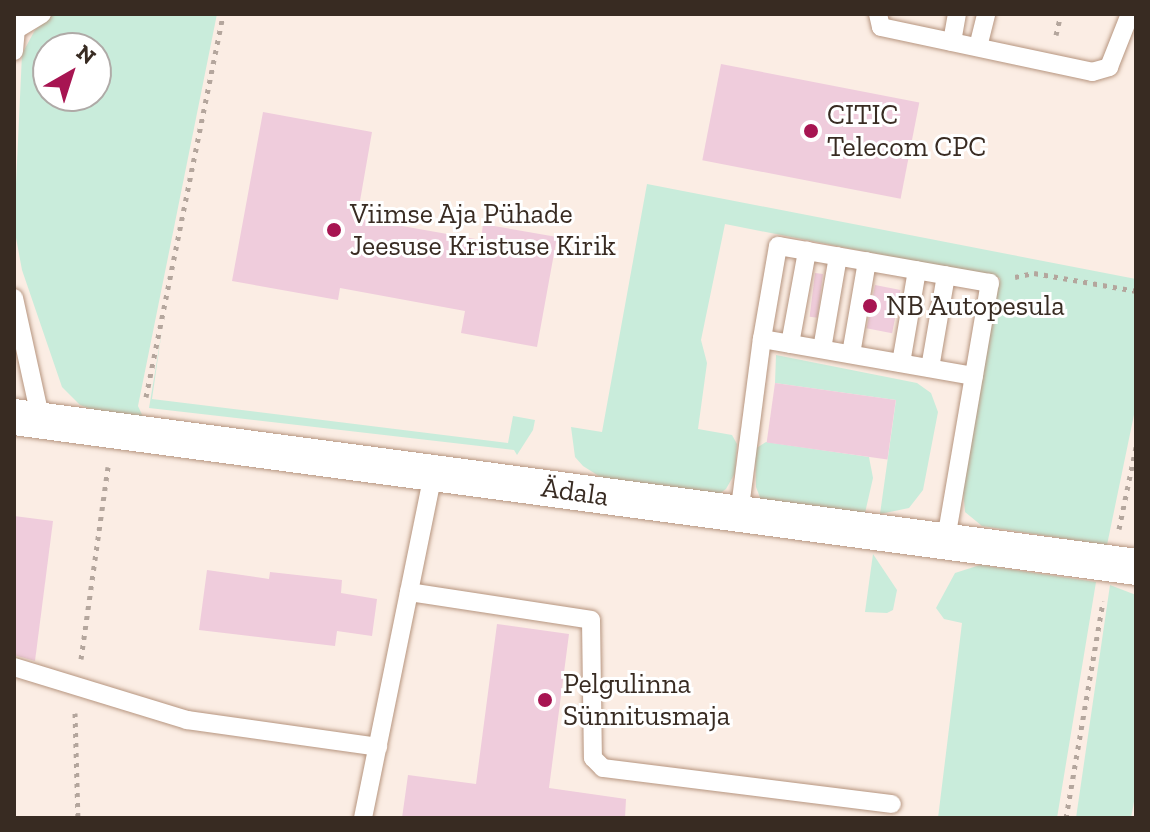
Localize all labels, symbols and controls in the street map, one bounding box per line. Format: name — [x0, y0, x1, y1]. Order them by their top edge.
north arrow — [32, 32, 112, 112]
text: N — [71, 39, 101, 70]
place label: CITIC Telecom CPC — [827, 98, 986, 164]
marker: CITIC Telecom CPC — [802, 122, 820, 140]
place label: Viimse Aja Pühade Jeesuse Kristuse Kirik — [350, 197, 616, 263]
marker: Viimse Aja Pühade Jeesuse Kristuse Kirik — [325, 221, 343, 239]
place label: NB Autopesula — [886, 289, 1066, 323]
marker: NB Autopesula — [861, 297, 879, 315]
street label: Ädala — [539, 471, 611, 513]
place label: Pelgulinna Sünnitusmaja — [563, 667, 730, 733]
marker: Pelgulinna Sünnitusmaja — [534, 689, 556, 711]

